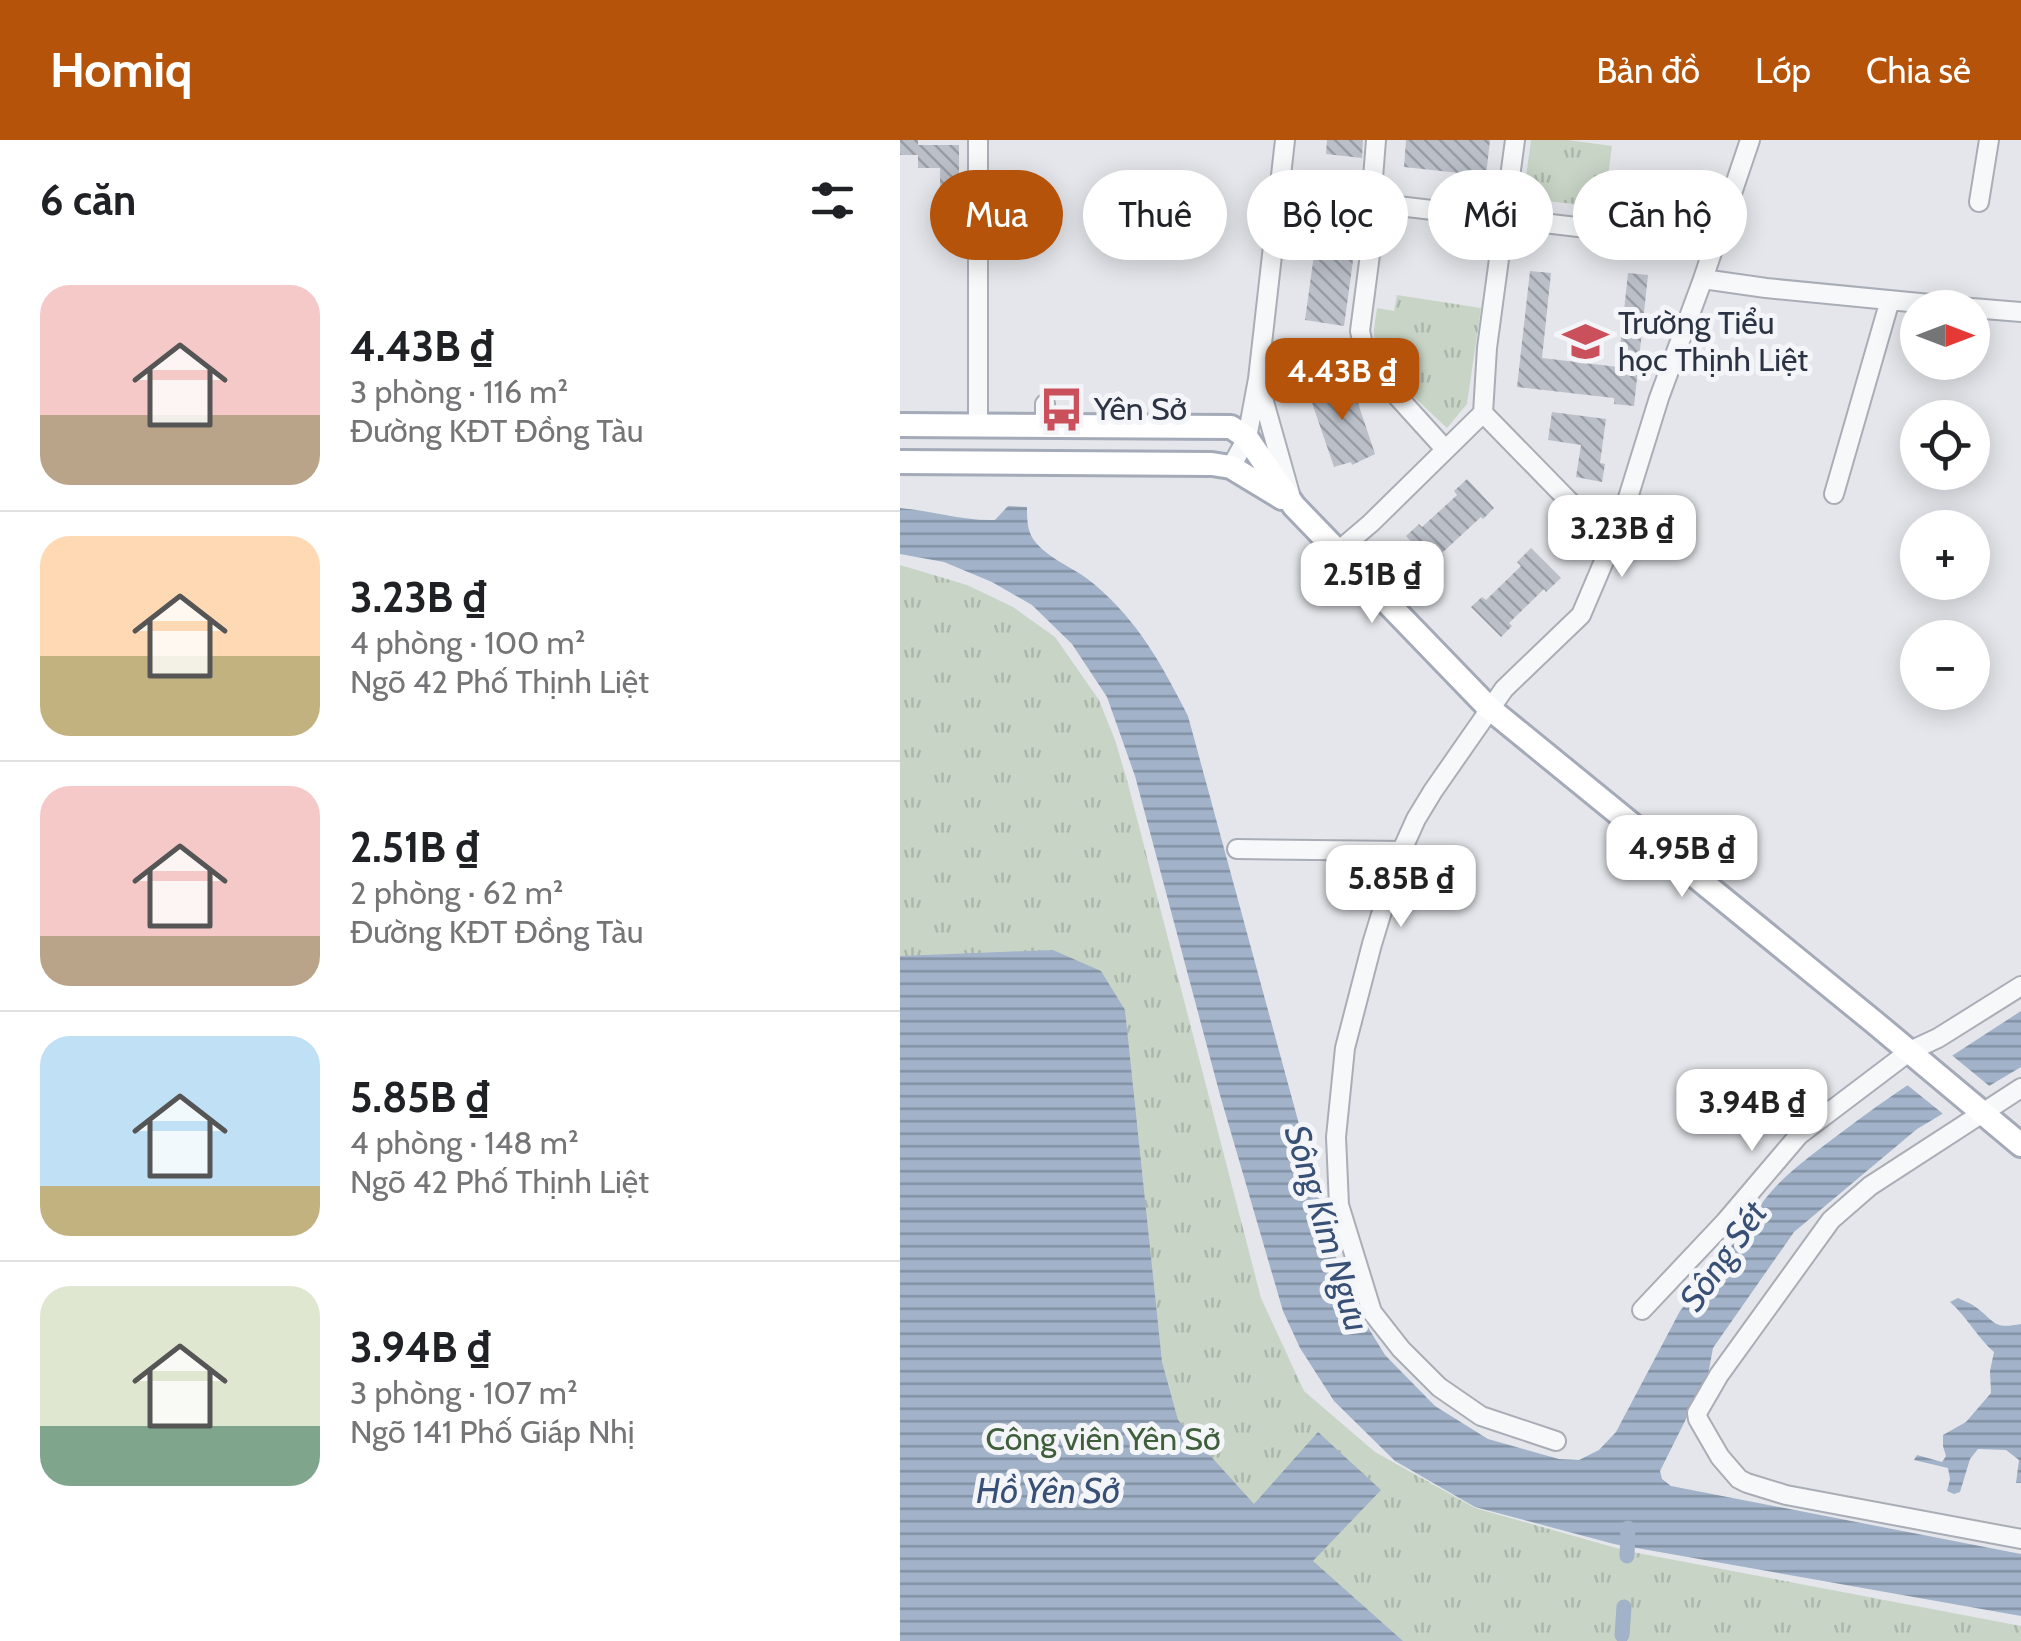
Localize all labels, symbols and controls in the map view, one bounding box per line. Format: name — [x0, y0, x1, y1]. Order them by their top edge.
text: Homiq — [50, 41, 192, 99]
text: Bản đồ — [1596, 49, 1700, 92]
text: Lớp — [1755, 49, 1811, 92]
text: Chia sẻ — [1866, 49, 1971, 92]
chip: Mua — [930, 170, 1063, 260]
chip: Thuê — [1083, 170, 1227, 260]
chip: Bộ lọc — [1247, 170, 1408, 260]
chip: Mới — [1428, 170, 1553, 260]
chip: Căn hộ — [1573, 170, 1747, 260]
icon: filters — [805, 173, 860, 228]
text: 6 căn — [40, 174, 136, 226]
north arrow — [1900, 290, 1990, 380]
map controls — [1900, 290, 1990, 710]
place label: Trường Tiểu học Thịnh Liệt — [1618, 303, 1808, 379]
school or university icon: Trường Tiểu học Thịnh Liệt — [1561, 317, 1609, 365]
text: 4.43B ₫ — [350, 320, 494, 372]
icon: home — [120, 325, 240, 445]
pin: 4.43B ₫ — [1250, 338, 1434, 423]
text: 4.43B ₫ — [1287, 351, 1397, 390]
text: 3 phòng · 116 m² — [350, 372, 568, 411]
bus stop icon: Yên Sở — [1037, 385, 1085, 433]
place label: Yên Sở — [1093, 389, 1187, 428]
button: locate — [1900, 400, 1990, 490]
text: Đường KĐT Đồng Tàu — [350, 411, 644, 450]
pin: 3.23B ₫ — [1530, 495, 1714, 580]
text: 3.23B ₫ — [1570, 508, 1674, 547]
button: + — [1900, 510, 1990, 600]
pin: 2.51B ₫ — [1280, 541, 1464, 626]
text: 2.51B ₫ — [1323, 554, 1421, 593]
text: 3.23B ₫ — [350, 571, 487, 623]
icon: home — [120, 576, 240, 696]
button: − — [1900, 620, 1990, 710]
text: 4 phòng · 100 m² — [350, 623, 585, 662]
text: Ngõ 42 Phố Thịnh Liệt — [350, 662, 649, 701]
pin: 4.95B ₫ — [1590, 815, 1774, 900]
text: 2.51B ₫ — [350, 821, 479, 873]
icon: home — [120, 826, 240, 946]
text: 4.95B ₫ — [1628, 828, 1736, 867]
pin: 5.85B ₫ — [1309, 845, 1493, 930]
text: 5.85B ₫ — [1348, 858, 1454, 897]
text: 2 phòng · 62 m² — [350, 873, 563, 912]
text: Đường KĐT Đồng Tàu — [350, 912, 644, 951]
pin: 3.94B ₫ — [1660, 1069, 1844, 1154]
text: 5.85B ₫ — [350, 1071, 490, 1123]
icon: home — [120, 1076, 240, 1196]
text: 3.94B ₫ — [1698, 1082, 1806, 1121]
water label: Sông Kim Ngưu — [1276, 1120, 1379, 1336]
text: 4 phòng · 148 m² — [350, 1123, 579, 1162]
text: Ngõ 42 Phố Thịnh Liệt — [350, 1162, 649, 1201]
water label: Sông Sét — [1670, 1192, 1776, 1319]
text: 3.94B ₫ — [350, 1321, 491, 1373]
icon: home — [120, 1326, 240, 1446]
text: 3 phòng · 107 m² — [350, 1373, 578, 1412]
text: Ngõ 141 Phố Giáp Nhị — [350, 1412, 634, 1451]
park label: Công viên Yên Sở — [985, 1419, 1221, 1458]
water label: Hồ Yên Sở — [976, 1469, 1120, 1512]

